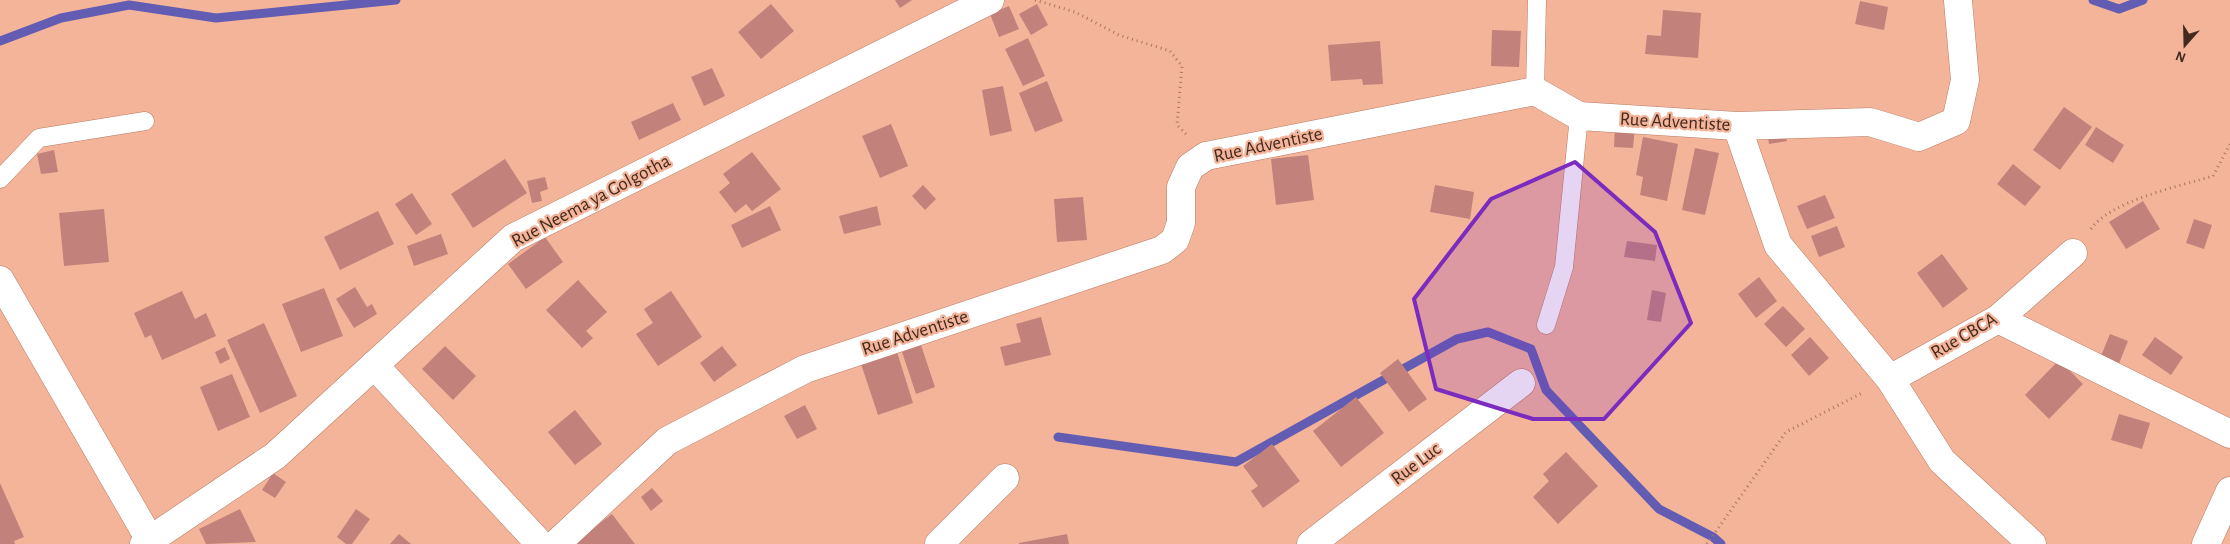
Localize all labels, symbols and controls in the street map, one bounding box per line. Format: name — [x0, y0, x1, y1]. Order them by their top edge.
north arrow — [2160, 20, 2210, 70]
text: N — [2174, 48, 2188, 65]
street label: Rue Adventiste — [1619, 110, 1731, 134]
street label: Rue Adventiste — [1212, 124, 1324, 166]
street label: Rue Neema ya Golgotha — [508, 151, 674, 251]
street label: Rue Adventiste — [859, 307, 971, 359]
street label: Rue CBCA — [1928, 310, 2000, 362]
street label: Rue Luc — [1388, 439, 1444, 489]

